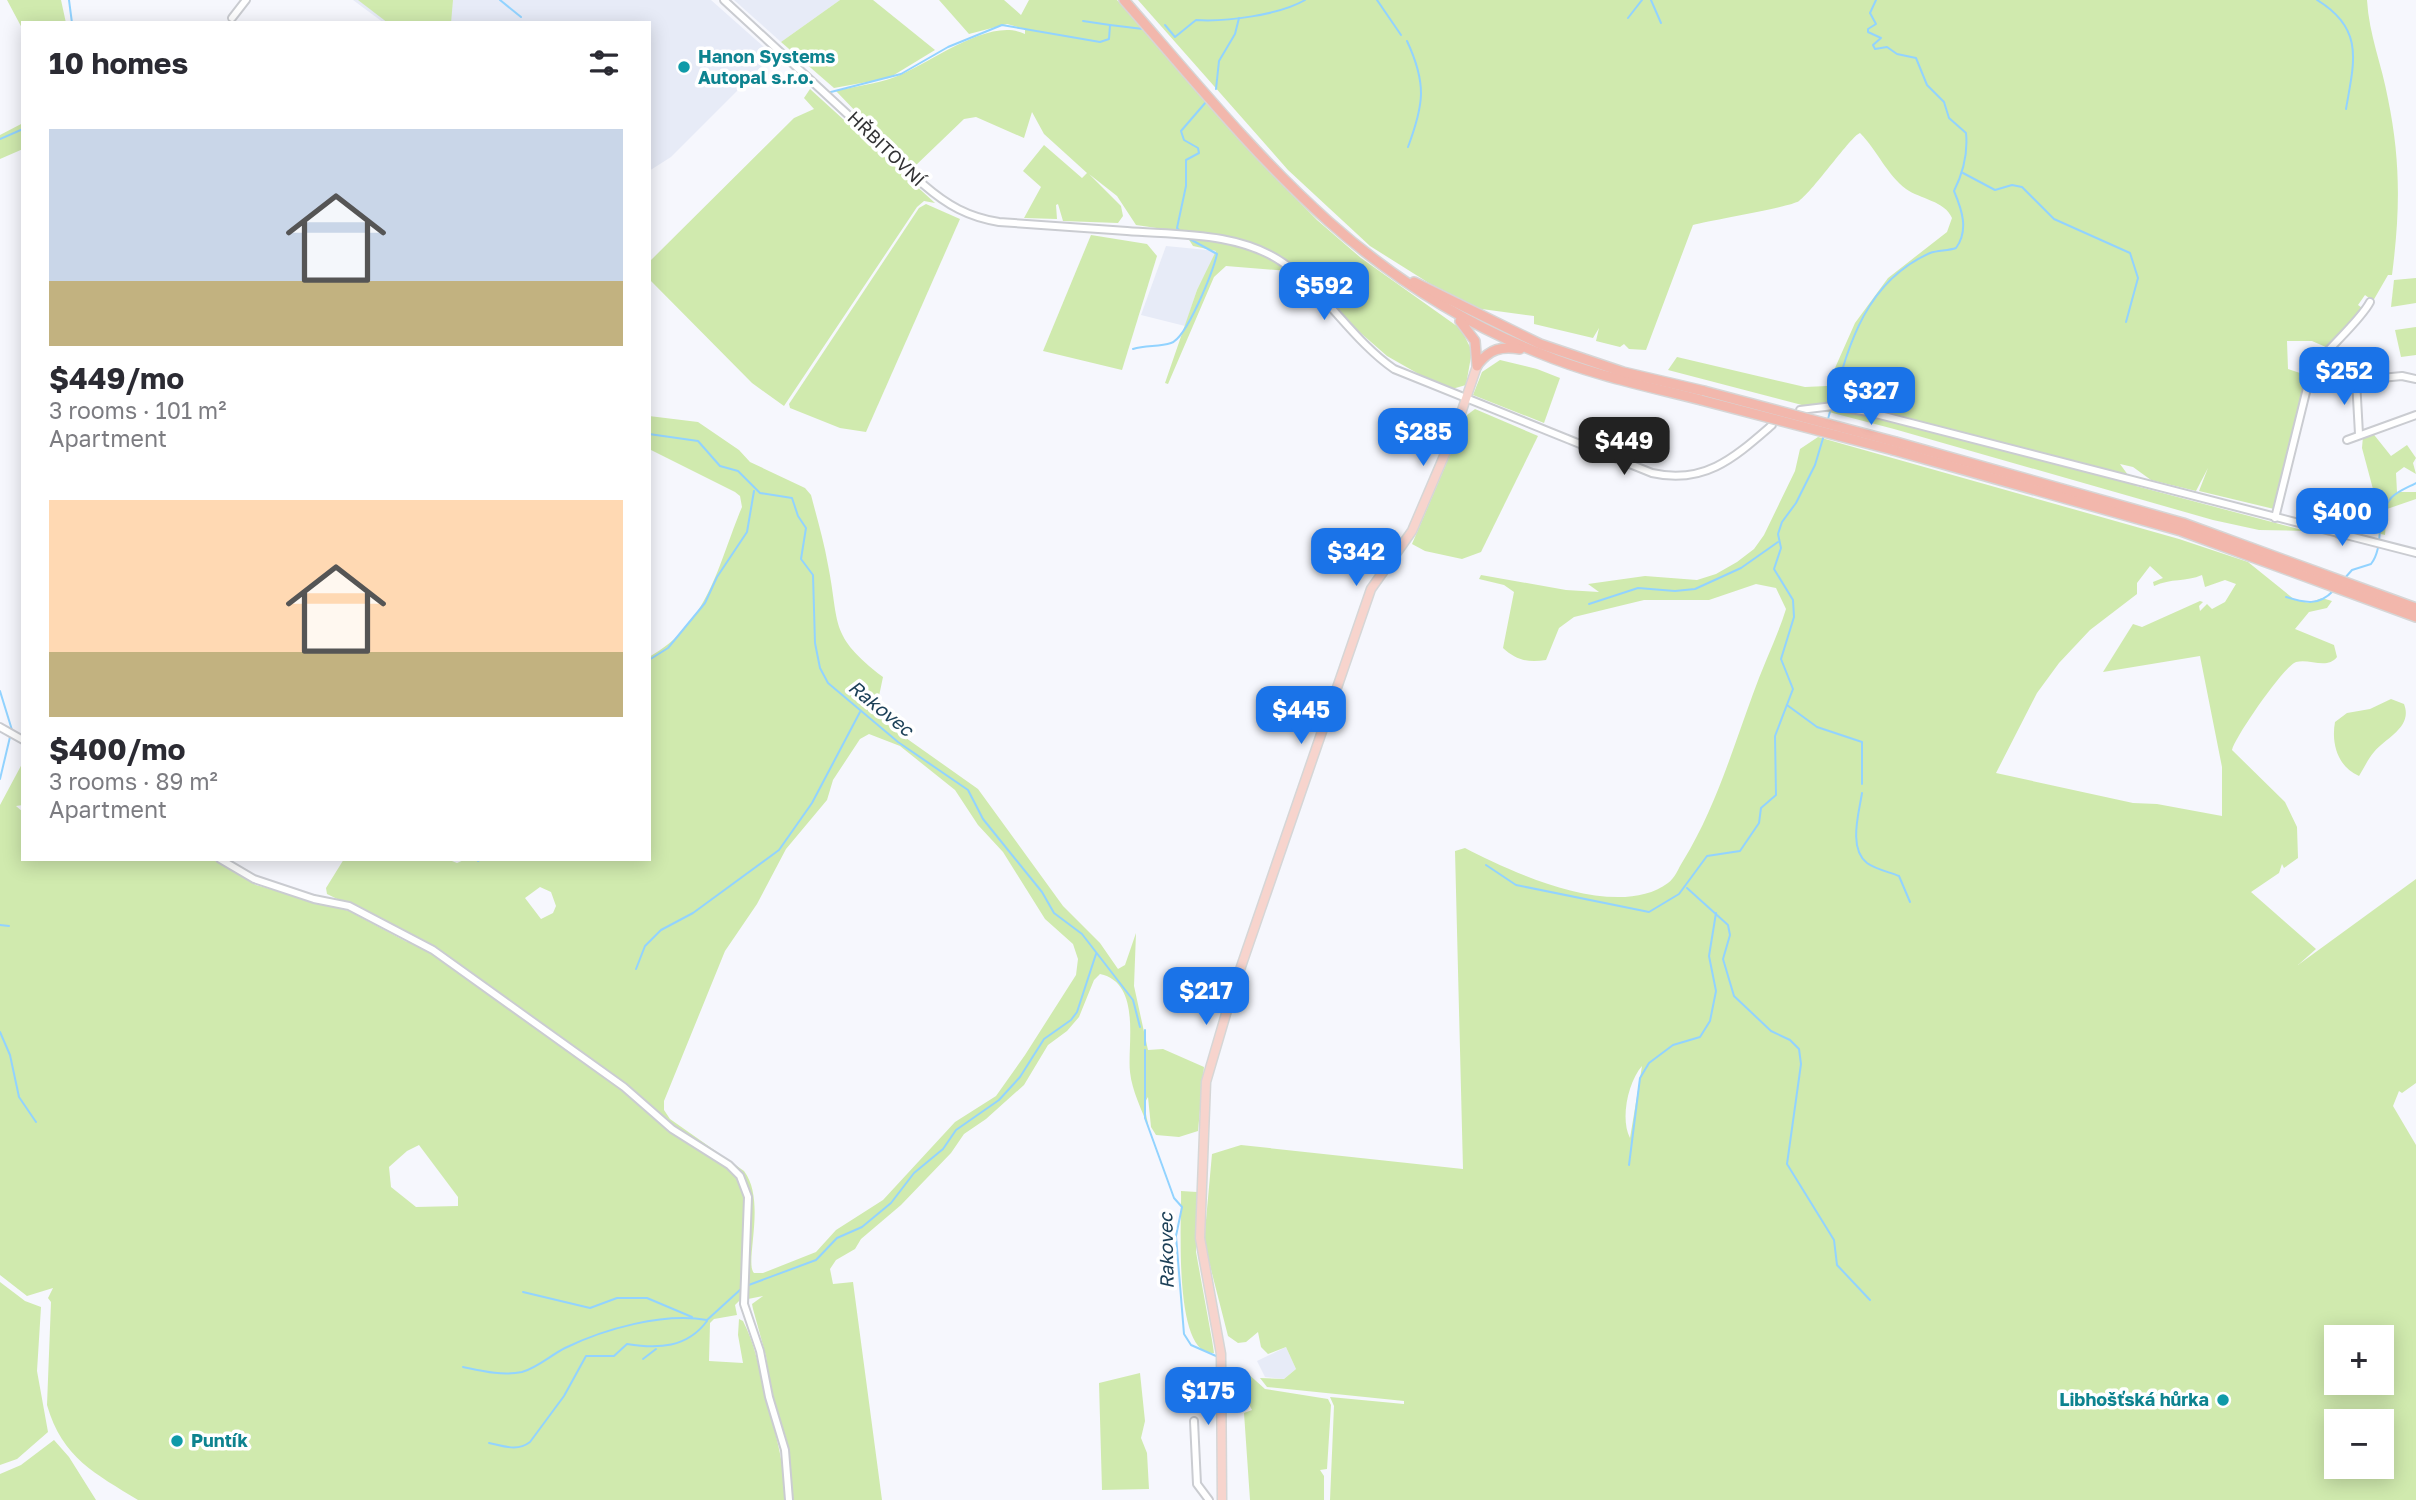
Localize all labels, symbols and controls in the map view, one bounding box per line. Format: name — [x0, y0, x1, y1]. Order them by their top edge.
icon: filters — [585, 44, 623, 82]
text: 10 homes — [49, 45, 188, 81]
place label: Hanon Systems Autopal s.r.o. — [698, 45, 835, 88]
marker: Hanon Systems Autopal s.r.o. — [676, 59, 692, 75]
street label: HŘBITOVNÍ — [844, 106, 931, 191]
icon: home — [273, 175, 399, 301]
pin: $592 — [1283, 262, 1365, 322]
text: $592 — [1295, 271, 1353, 299]
pin: $252 — [2303, 348, 2385, 407]
text: $252 — [2315, 356, 2373, 384]
text: $449/mo — [49, 360, 184, 396]
pin: $327 — [1830, 368, 1912, 427]
text: $327 — [1843, 376, 1899, 404]
text: 3 rooms · 101 m² — [49, 396, 226, 424]
pin: $285 — [1382, 408, 1464, 468]
text: $285 — [1394, 417, 1452, 445]
pin: $449 — [1583, 418, 1665, 477]
text: Apartment — [49, 424, 167, 452]
text: $449 — [1595, 426, 1653, 454]
pin: $400 — [2301, 489, 2383, 548]
text: $400 — [2312, 497, 2372, 525]
pin: $342 — [1315, 528, 1397, 588]
text: $342 — [1327, 537, 1385, 565]
icon: home — [273, 546, 399, 672]
water label: Rakovec — [844, 675, 920, 742]
pin: $445 — [1260, 686, 1342, 746]
text: $445 — [1272, 695, 1330, 723]
text: $400/mo — [49, 731, 186, 767]
text: 3 rooms · 89 m² — [49, 767, 218, 795]
text: Apartment — [49, 795, 167, 823]
pin: $217 — [1165, 968, 1247, 1027]
text: $217 — [1179, 976, 1233, 1004]
water label: Rakovec — [1153, 1211, 1178, 1289]
map controls — [2324, 1325, 2394, 1479]
button: + — [2324, 1325, 2394, 1395]
pin: $175 — [1167, 1368, 1249, 1427]
text: $175 — [1181, 1376, 1235, 1404]
place label: Libhošťská hůrka — [2059, 1388, 2209, 1410]
marker: Libhošťská hůrka — [2215, 1392, 2231, 1408]
button: − — [2324, 1409, 2394, 1479]
place label: Puntík — [191, 1429, 249, 1451]
marker: Puntík — [169, 1433, 185, 1449]

